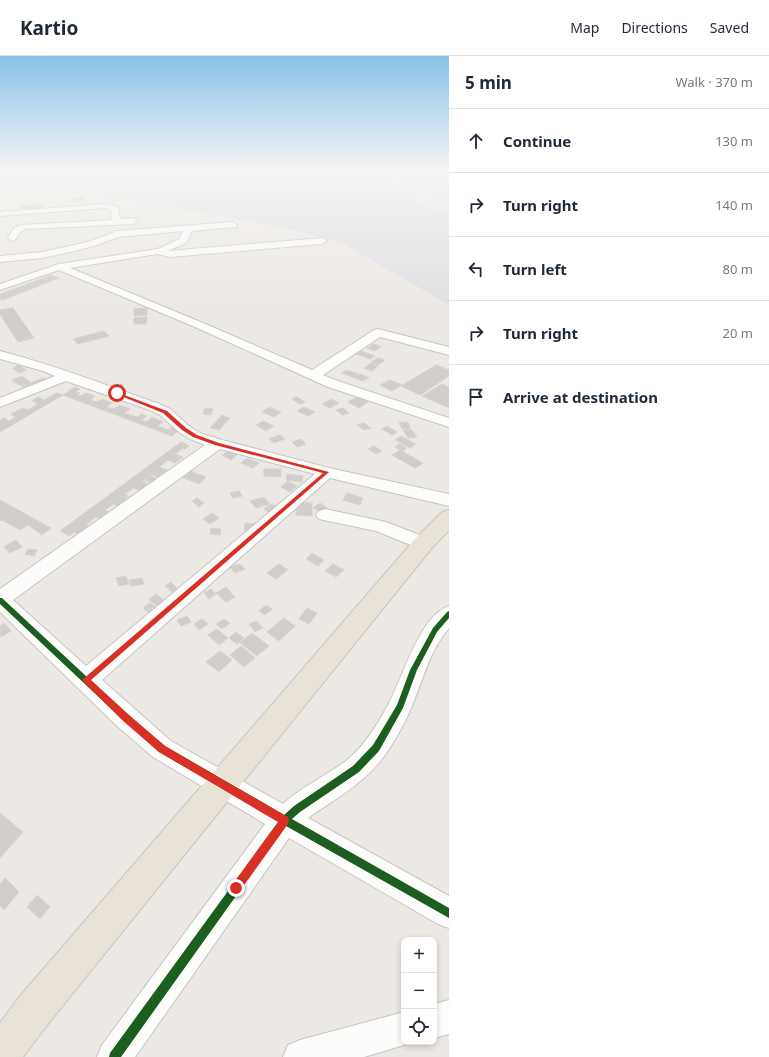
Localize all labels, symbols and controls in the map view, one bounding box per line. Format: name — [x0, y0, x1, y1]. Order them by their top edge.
text: Kartio — [20, 15, 78, 41]
text: Map — [570, 18, 599, 37]
text: Directions — [621, 18, 688, 37]
text: Saved — [710, 18, 749, 37]
text: 5 min — [465, 71, 512, 94]
text: Walk · 370 m — [675, 73, 753, 91]
icon: ahead — [465, 130, 487, 152]
text: Continue — [503, 131, 571, 151]
text: 130 m — [715, 132, 753, 150]
icon: right — [465, 194, 487, 216]
text: Turn right — [503, 195, 578, 215]
text: 140 m — [715, 196, 753, 214]
icon: left — [465, 258, 487, 280]
text: Turn left — [503, 259, 567, 279]
text: 80 m — [723, 260, 753, 278]
icon: right — [465, 322, 487, 344]
text: Turn right — [503, 323, 578, 343]
text: 20 m — [723, 324, 753, 342]
route start — [108, 384, 126, 402]
icon: arrive — [465, 386, 487, 408]
text: Arrive at destination — [503, 387, 658, 407]
route end — [227, 879, 245, 897]
map controls — [401, 937, 437, 1045]
button: + — [401, 937, 437, 973]
button: − — [401, 973, 437, 1009]
button: locate — [401, 1009, 437, 1045]

